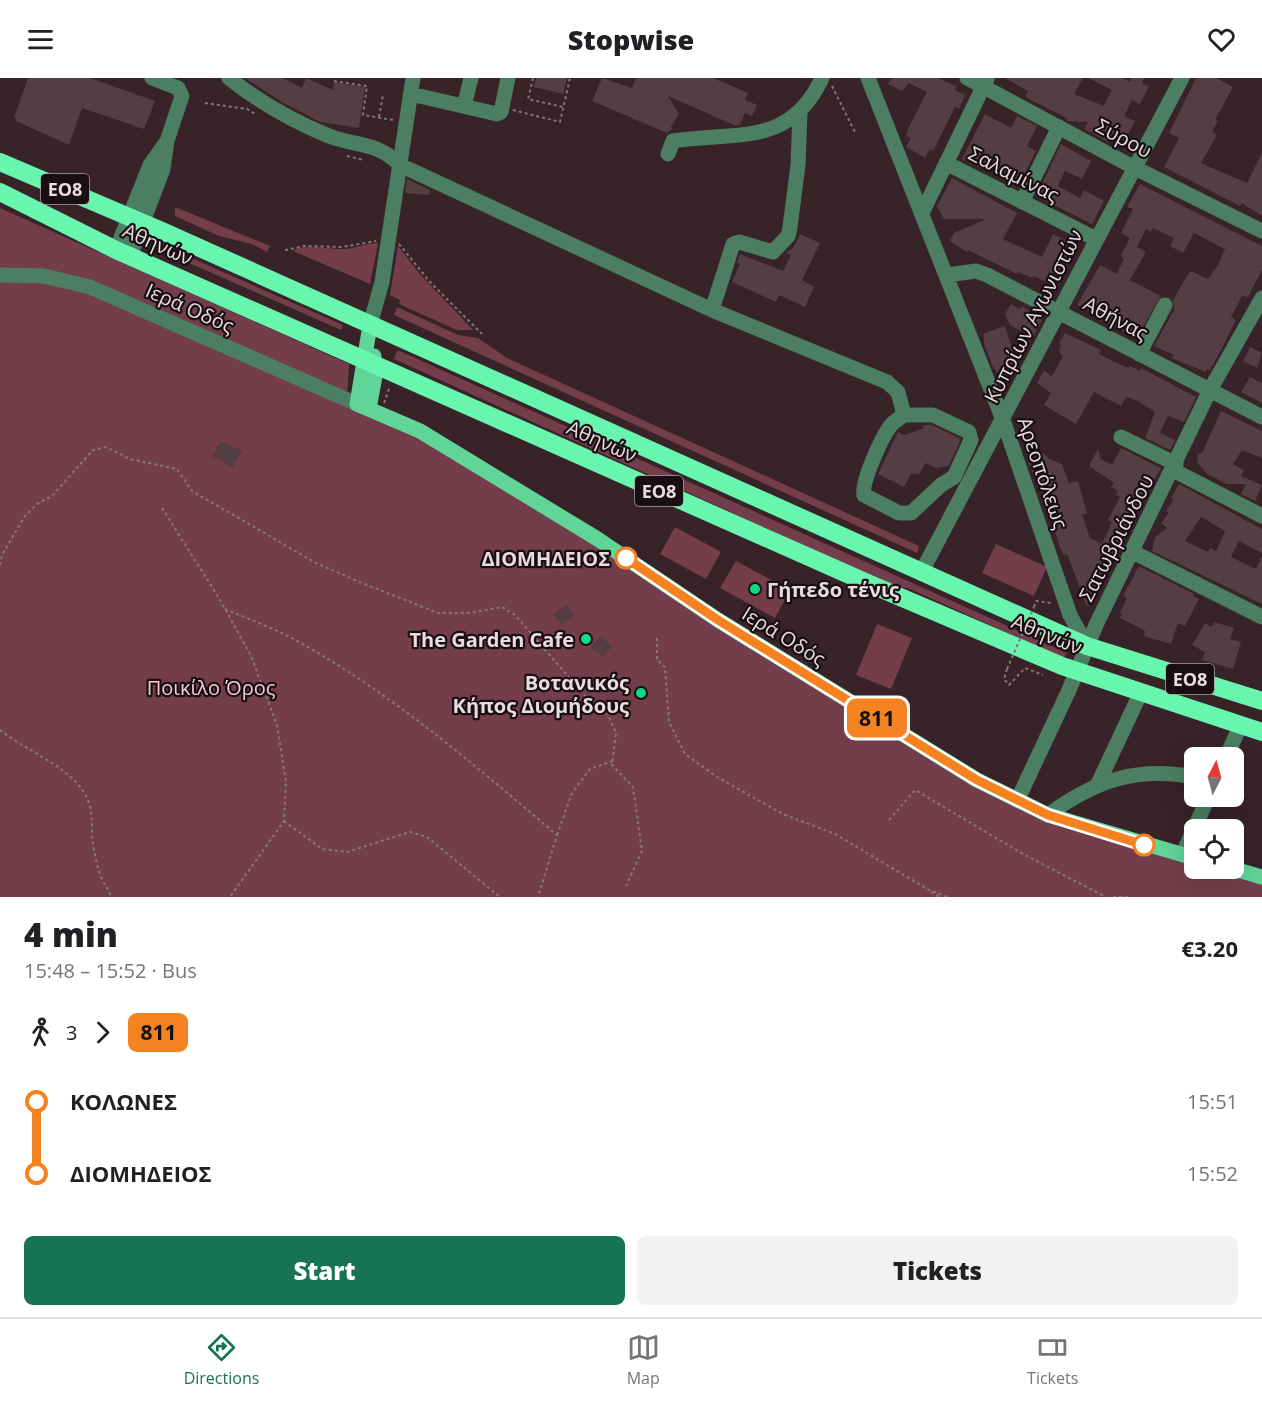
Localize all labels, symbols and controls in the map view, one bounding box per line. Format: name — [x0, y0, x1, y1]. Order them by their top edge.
text: Stopwise — [568, 21, 694, 58]
icon: menu — [24, 23, 57, 56]
icon: heart — [1205, 23, 1238, 56]
street label: Σύρου — [1091, 112, 1157, 164]
street label: Σαλαμίνας — [964, 140, 1064, 208]
road number: ΕΟ8 — [41, 174, 89, 204]
street label: Αθηνών — [119, 217, 197, 271]
street label: Κυπρίων Αγωνιστών — [977, 224, 1089, 408]
street label: Ιερά Οδός — [142, 277, 239, 340]
street label: Αθήνας — [1079, 290, 1153, 346]
street label: Αρεοπόλεως — [1011, 413, 1075, 533]
street label: Αθηνών — [563, 414, 641, 468]
street label: Σατωβριάνδου — [1072, 470, 1160, 606]
road number: ΕΟ8 — [635, 476, 683, 506]
place label: ΔΙΟΜΗΔΕΙΟΣ — [481, 545, 610, 572]
marker: ΔΙΟΜΗΔΕΙΟΣ — [615, 547, 637, 569]
place label: Γήπεδο τένις — [767, 576, 899, 603]
marker: Γήπεδο τένις — [748, 582, 762, 596]
street label: Ιερά Οδός — [737, 600, 831, 672]
street label: Αθηνών — [1008, 608, 1086, 660]
place label: The Garden Cafe — [409, 626, 574, 653]
marker: The Garden Cafe — [579, 632, 593, 646]
road number: ΕΟ8 — [1166, 664, 1214, 694]
place label: Βοτανικός Κήπος Διομήδους — [453, 669, 629, 719]
park label: Ποικίλο Όρος — [147, 674, 276, 701]
marker: Βοτανικός Κήπος Διομήδους — [634, 686, 648, 700]
line badge: 811 — [842, 698, 912, 738]
text: 811 — [859, 704, 895, 732]
north arrow — [1184, 747, 1244, 807]
map controls — [1184, 747, 1244, 879]
button: locate — [1184, 819, 1244, 879]
unlabelled marker — [1133, 834, 1155, 856]
text: 4 min — [24, 912, 118, 957]
text: €3.20 — [1181, 933, 1238, 963]
text: 15:48 – 15:52 · Bus — [24, 957, 197, 984]
icon: walk — [24, 1016, 57, 1049]
icon: forward — [86, 1016, 119, 1049]
text: 811 — [140, 1018, 176, 1046]
text: 3 — [66, 1019, 77, 1046]
text: ΚΟΛΩΝΕΣ — [70, 1086, 177, 1116]
text: 15:51 — [1187, 1088, 1238, 1115]
text: ΔΙΟΜΗΔΕΙΟΣ — [70, 1158, 212, 1188]
text: 15:52 — [1187, 1160, 1238, 1187]
button: Start — [24, 1236, 625, 1305]
button: Tickets — [637, 1236, 1238, 1305]
tab: Directions — [184, 1331, 259, 1389]
tab: Map — [627, 1331, 660, 1389]
tab: Tickets — [1027, 1331, 1078, 1389]

